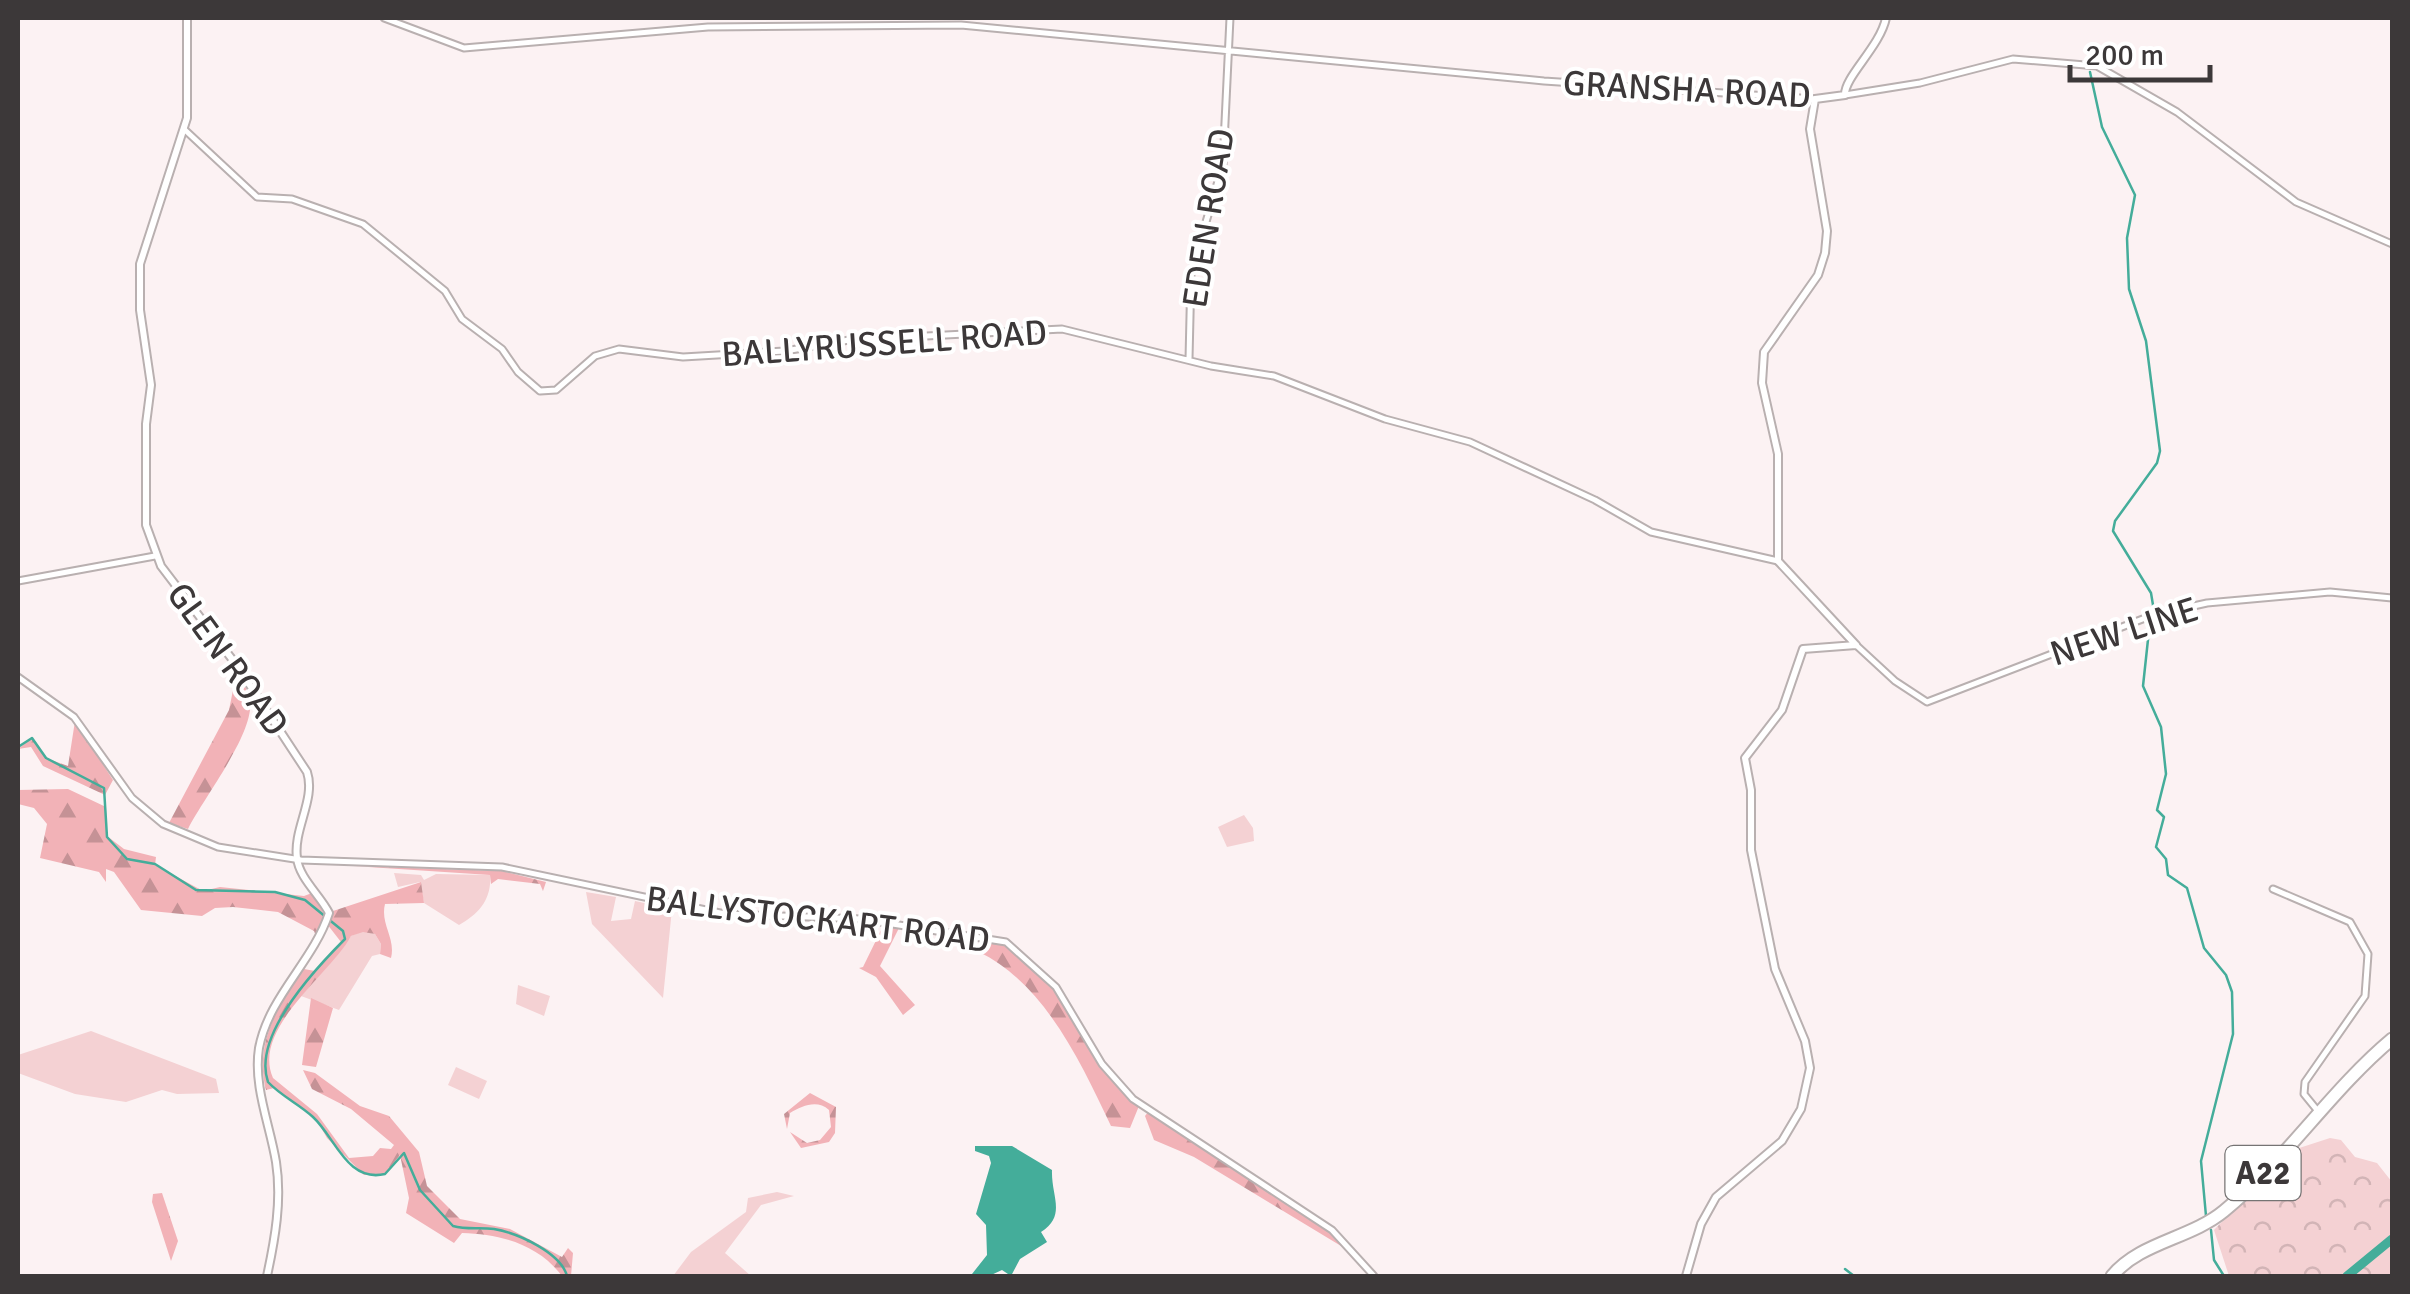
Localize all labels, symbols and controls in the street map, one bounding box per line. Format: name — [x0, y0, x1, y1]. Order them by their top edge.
scale bar — [2070, 20, 2210, 82]
text: 200 m — [2085, 37, 2164, 74]
street label: GRANSHA ROAD — [1562, 62, 1812, 117]
street label: EDEN ROAD — [1173, 125, 1244, 311]
street label: BALLYRUSSELL ROAD — [720, 311, 1048, 376]
street label: GLEN ROAD — [158, 574, 298, 744]
street label: NEW LINE — [2045, 587, 2203, 676]
street label: BALLYSTOCKART ROAD — [644, 877, 992, 962]
road number: A22 — [2226, 1146, 2300, 1200]

